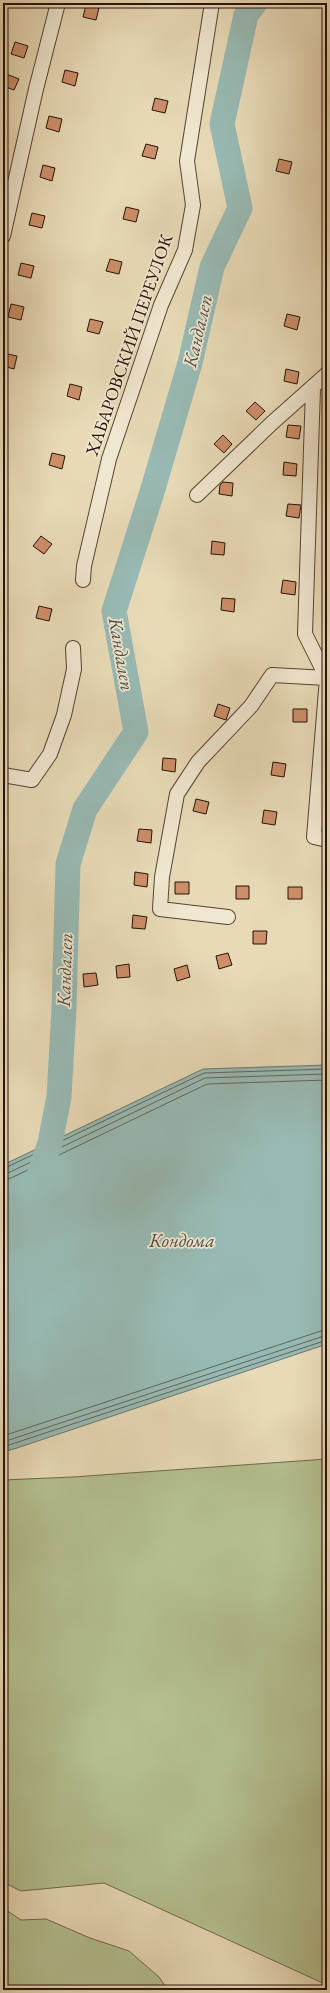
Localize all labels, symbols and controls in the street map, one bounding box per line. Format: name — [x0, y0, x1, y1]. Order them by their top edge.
street label: ХАБАРОВСКИЙ ПЕРЕУЛОК — [79, 231, 177, 460]
water label: Кандалеп — [177, 292, 218, 371]
water label: Кандалеп — [103, 615, 140, 693]
water label: Кандалеп — [51, 933, 78, 1008]
water label: Кондома — [148, 1228, 215, 1253]

